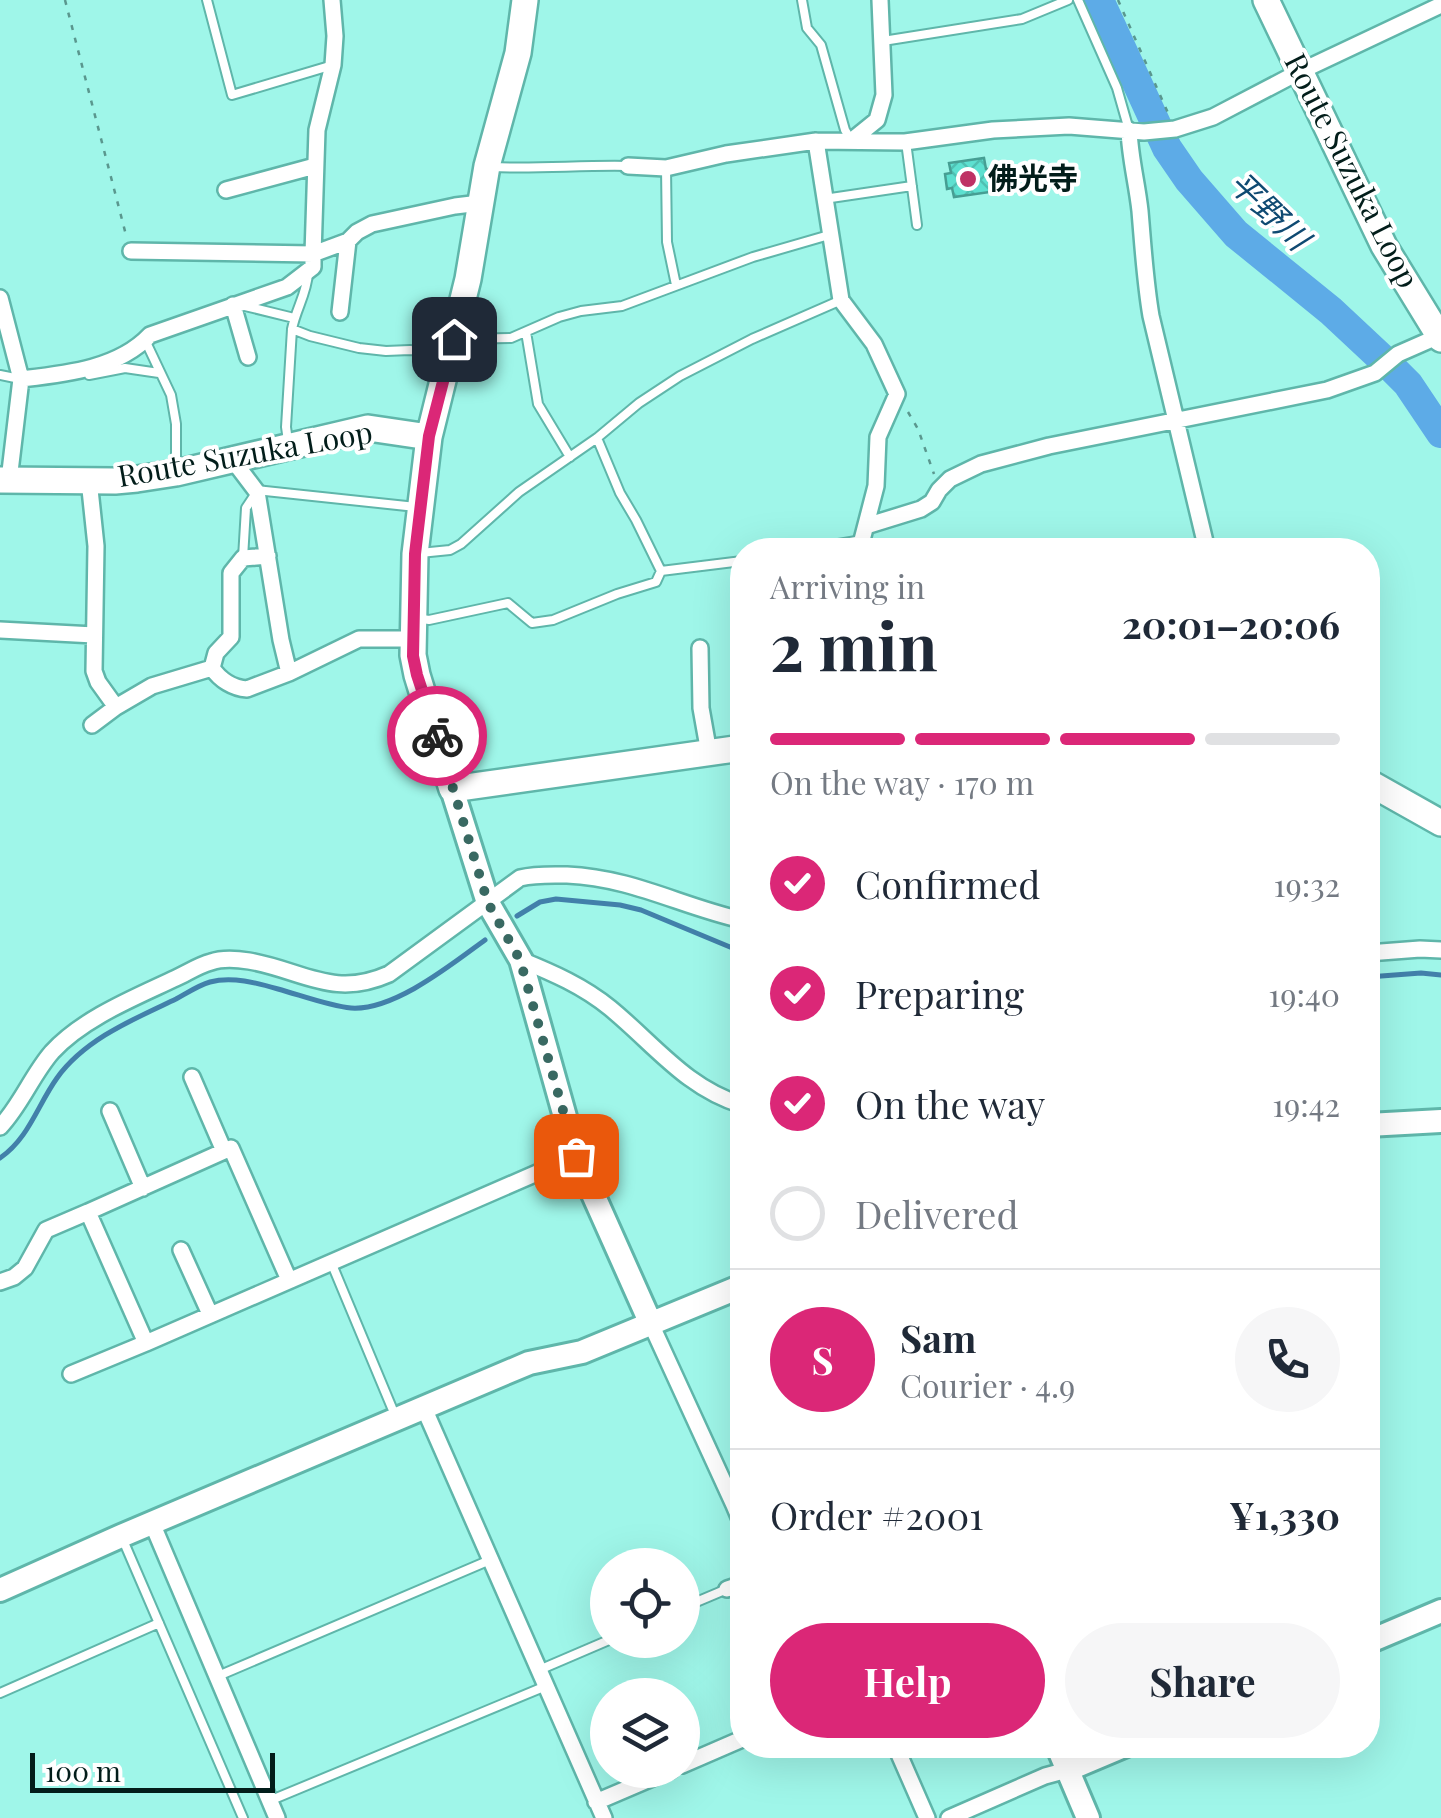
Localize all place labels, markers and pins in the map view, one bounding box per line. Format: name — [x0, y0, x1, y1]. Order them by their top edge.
place label: 佛光寺 — [988, 157, 1078, 197]
marker: 佛光寺 — [957, 168, 979, 190]
pin — [412, 297, 497, 382]
pin — [534, 1114, 619, 1199]

